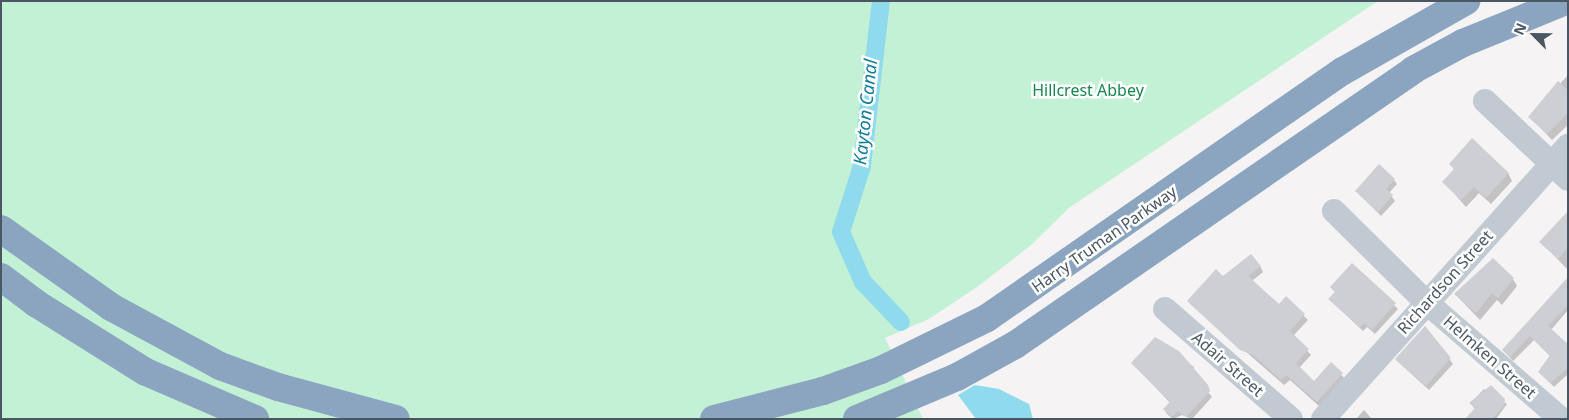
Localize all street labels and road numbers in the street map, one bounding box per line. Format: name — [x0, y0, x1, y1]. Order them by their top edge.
street label: Harry Truman Parkway — [1028, 182, 1180, 296]
street label: Richardson Street — [1393, 226, 1497, 338]
street label: Helmken Street — [1440, 312, 1540, 402]
street label: Adair Street — [1188, 328, 1268, 400]

